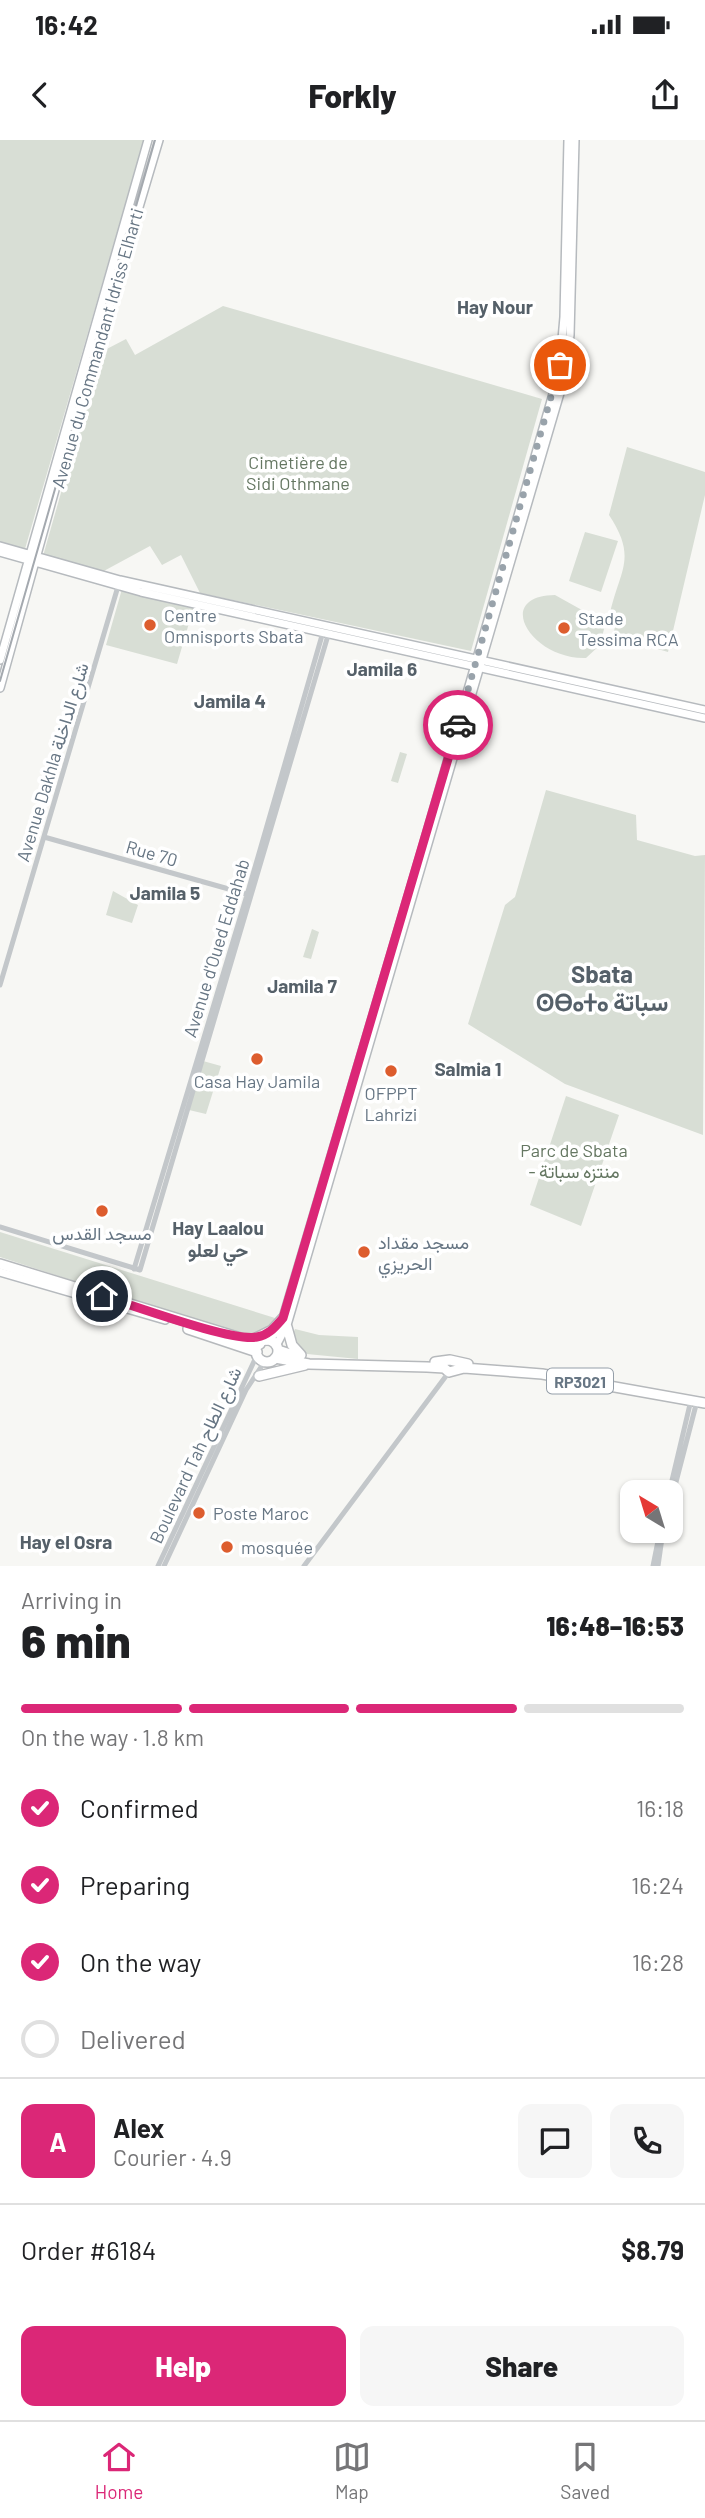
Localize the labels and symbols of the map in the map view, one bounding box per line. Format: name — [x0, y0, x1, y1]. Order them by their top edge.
street label: Avenue du Commandant Idriss Elharti — [46, 205, 148, 491]
district label: Hay Nour — [457, 295, 534, 318]
pin — [530, 335, 590, 395]
park label: Cimetière de Sidi Othmane — [246, 451, 350, 494]
place label: Centre Omnisports Sbata — [164, 604, 303, 647]
place label: Stade Tessima RCA — [578, 607, 679, 650]
marker: Centre Omnisports Sbata — [142, 617, 158, 633]
marker: Stade Tessima RCA — [556, 620, 572, 636]
district label: Jamila 6 — [347, 657, 417, 680]
street label: Avenue Dakhla شارع الداخلة — [11, 660, 95, 865]
district label: Jamila 4 — [194, 689, 266, 712]
courier — [423, 690, 493, 760]
street label: Rue 70 — [124, 835, 180, 871]
street label: Avenue d'Oued Eddahab — [178, 856, 254, 1040]
district label: Jamila 5 — [130, 881, 200, 904]
district label: Sbata ⵙⴱⴰⵜⴰ سباتة — [536, 959, 668, 1017]
district label: Jamila 7 — [267, 974, 337, 997]
marker: Casa Hay Jamila — [249, 1051, 265, 1067]
district label: Salmia 1 — [434, 1057, 502, 1080]
marker: OFPPT Lahrizi — [383, 1063, 399, 1079]
place label: Casa Hay Jamila — [194, 1070, 320, 1092]
place label: OFPPT Lahrizi — [365, 1082, 417, 1125]
park label: Parc de Sbata - منتزه سباتة — [520, 1139, 628, 1183]
marker: مسجد القدس — [94, 1203, 110, 1219]
district label: Hay Laalou حي لعلو — [172, 1216, 264, 1267]
place label: مسجد القدس — [52, 1222, 152, 1245]
place label: مسجد مقداد الحريزي — [378, 1231, 469, 1279]
marker: مسجد مقداد الحريزي — [356, 1244, 372, 1260]
pin — [72, 1266, 132, 1326]
street label: Boulevard Tah شارع الطاح — [144, 1363, 247, 1548]
road number: RP3021 — [547, 1368, 613, 1394]
north arrow — [620, 1480, 682, 1544]
place label: Poste Maroc — [213, 1502, 309, 1524]
marker: Poste Maroc — [191, 1505, 207, 1521]
district label: Hay el Osra — [20, 1530, 112, 1553]
place label: mosquée — [241, 1536, 313, 1558]
marker: mosquée — [219, 1539, 235, 1555]

